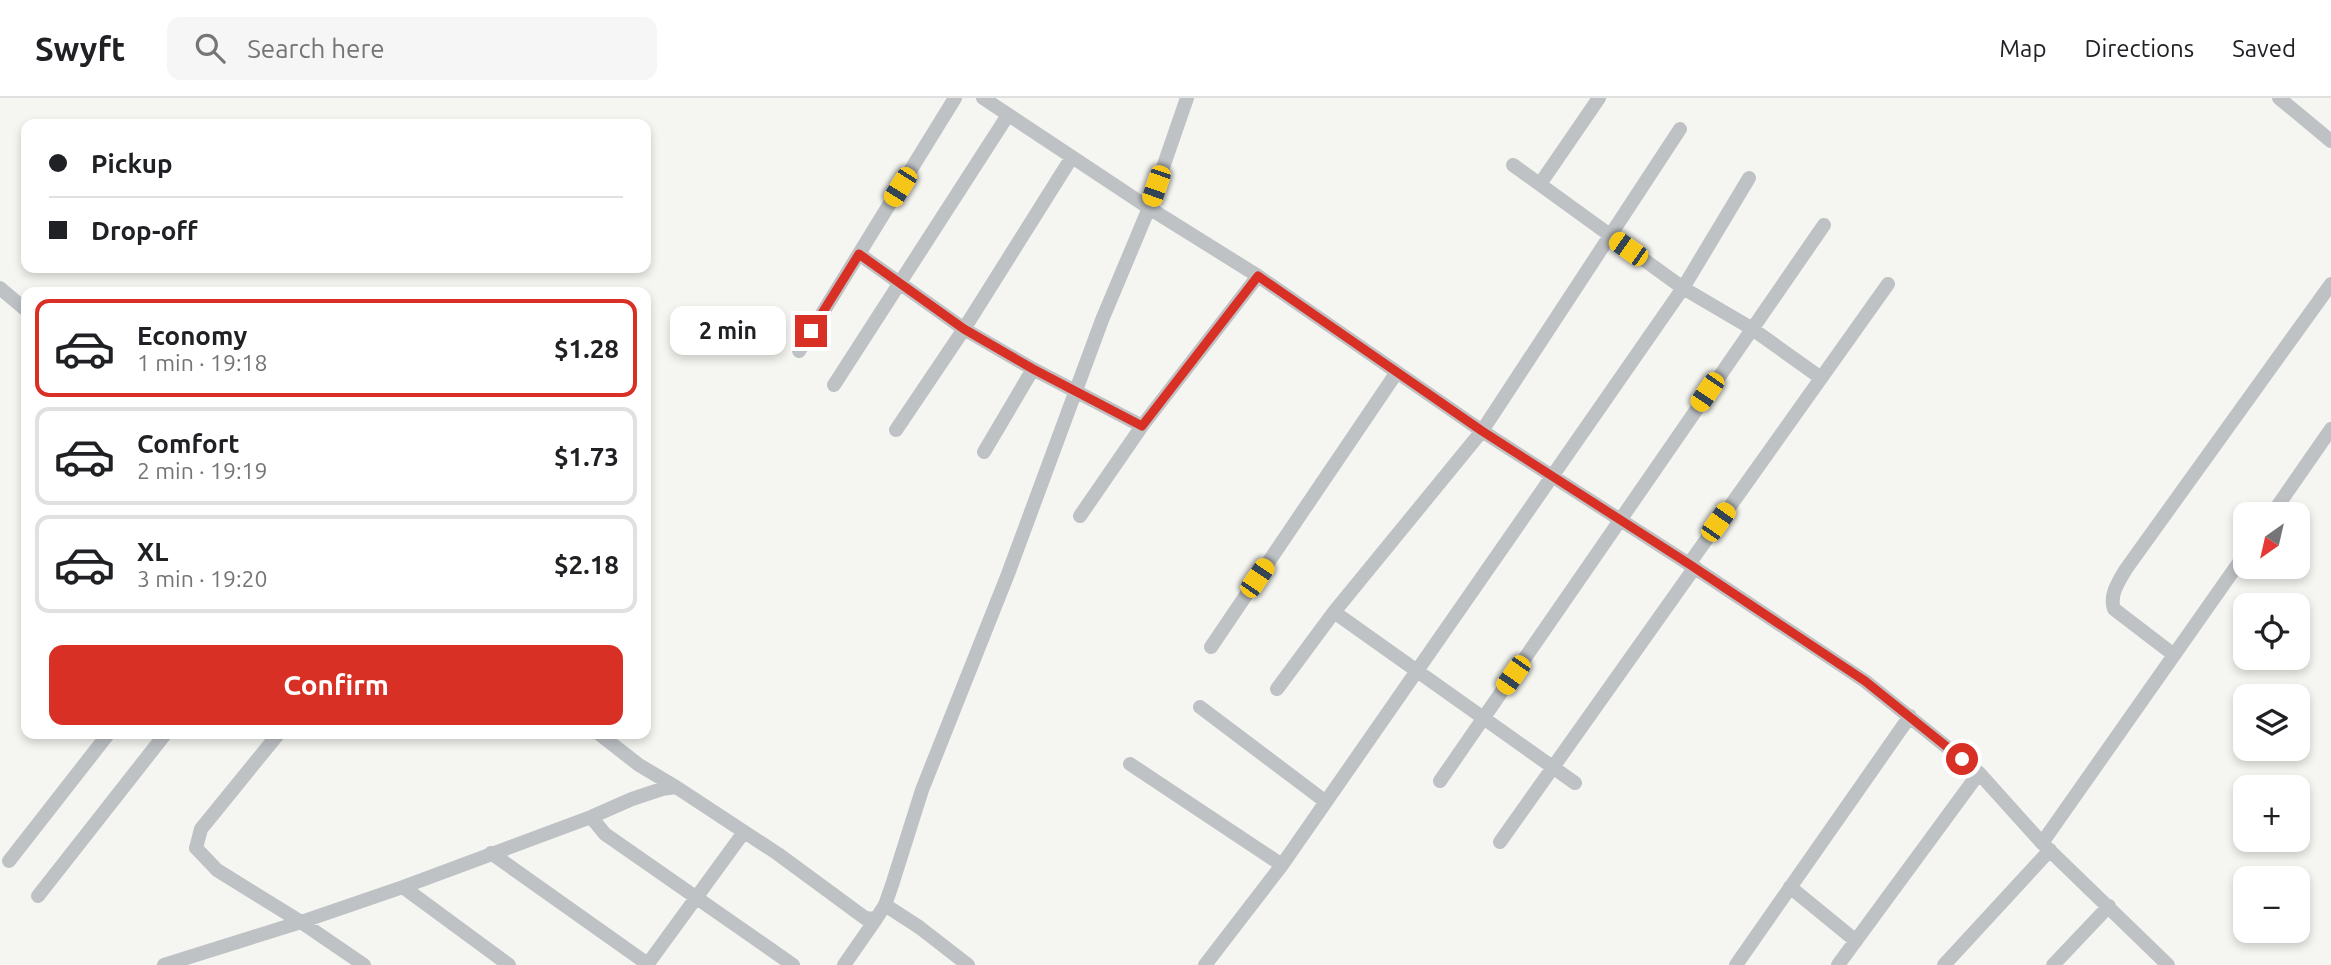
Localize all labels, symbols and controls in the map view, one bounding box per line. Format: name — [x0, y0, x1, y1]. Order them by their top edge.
search box — [167, 17, 657, 80]
icon: search — [191, 29, 229, 67]
text: Swyft — [35, 30, 125, 67]
text: Search here — [247, 34, 385, 63]
text: Map — [1999, 35, 2046, 62]
text: Directions — [2084, 35, 2194, 62]
text: Saved — [2232, 35, 2296, 62]
text: Pickup — [91, 149, 173, 178]
car — [1140, 163, 1173, 209]
car — [880, 164, 921, 210]
text: Drop-off — [91, 216, 198, 245]
car — [1605, 228, 1652, 270]
callout: 2 min — [671, 306, 786, 356]
route end — [795, 315, 827, 347]
icon: car — [53, 317, 116, 380]
text: 2 min — [699, 318, 757, 343]
text: Economy — [137, 321, 247, 350]
text: $1.28 — [554, 334, 619, 363]
text: 1 min · 19:18 — [137, 350, 268, 375]
car — [1687, 369, 1728, 415]
icon: car — [53, 425, 116, 488]
text: Comfort — [137, 429, 240, 458]
text: $1.73 — [554, 442, 619, 471]
text: 2 min · 19:19 — [137, 458, 268, 483]
car — [1698, 499, 1739, 545]
north arrow — [2233, 502, 2310, 579]
map controls — [2233, 502, 2310, 943]
icon: car — [53, 533, 116, 596]
text: XL — [137, 537, 168, 566]
text: $2.18 — [554, 550, 619, 579]
car — [1237, 555, 1278, 601]
text: 3 min · 19:20 — [137, 566, 268, 591]
button: locate — [2233, 593, 2310, 670]
button: Confirm — [49, 645, 623, 725]
car — [1493, 652, 1534, 698]
button: layers — [2233, 684, 2310, 761]
route start — [1946, 743, 1978, 775]
button: + — [2233, 775, 2310, 852]
button: − — [2233, 866, 2310, 943]

